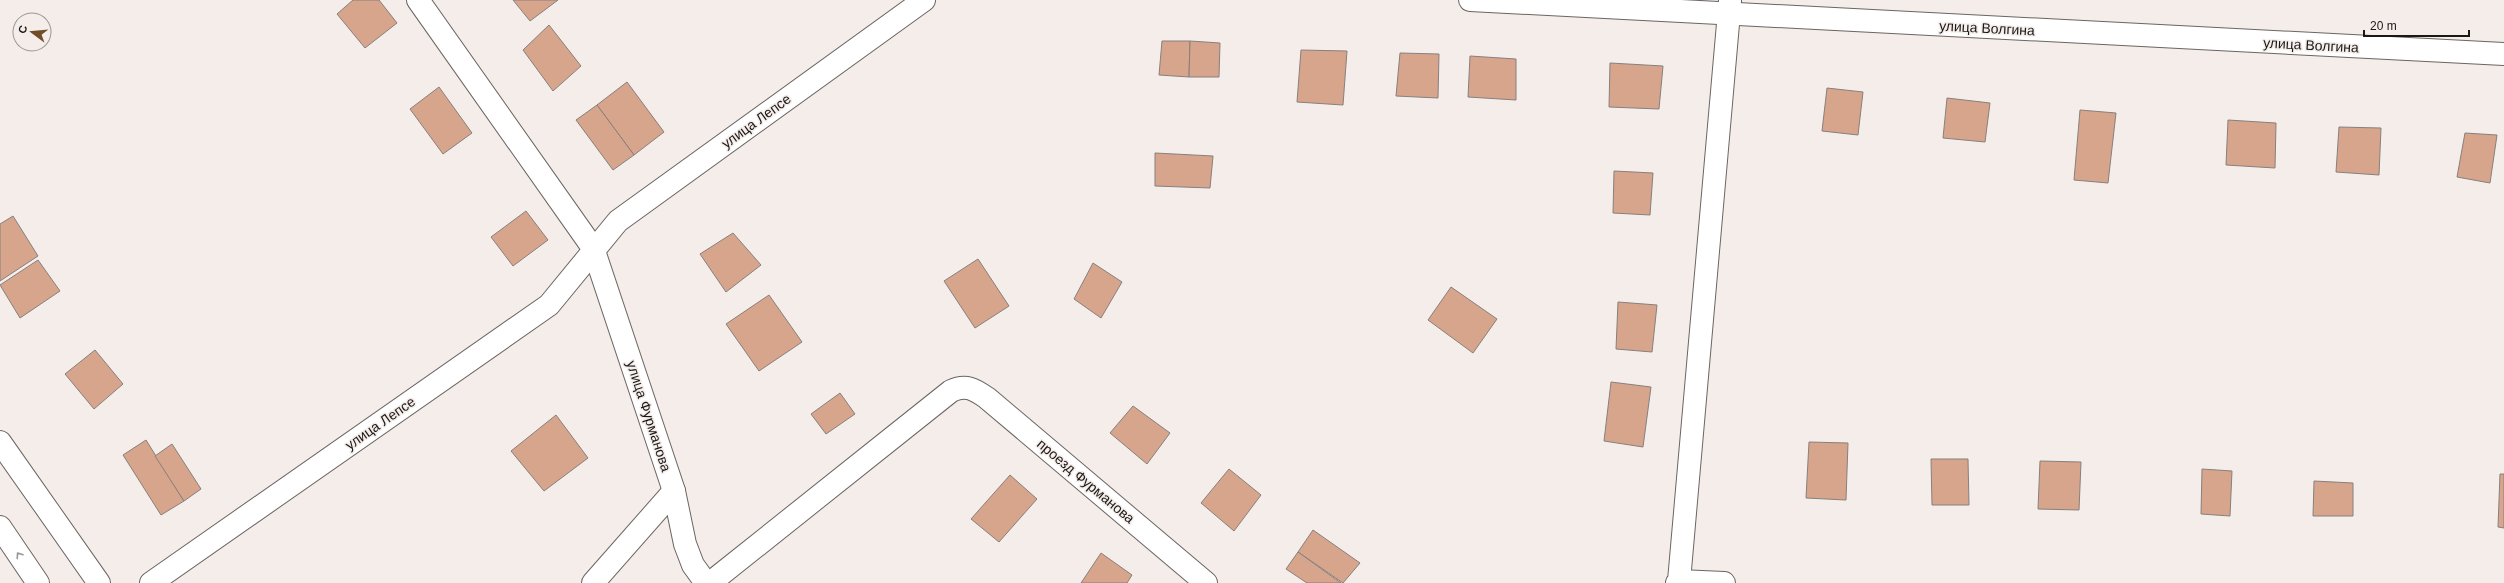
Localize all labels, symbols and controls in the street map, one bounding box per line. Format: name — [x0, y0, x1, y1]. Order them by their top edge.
north arrow — [12, 12, 52, 52]
scale bar — [2364, 12, 2469, 38]
street label: улица Волгина — [1939, 18, 2035, 39]
text: 20 m — [2370, 19, 2397, 33]
text: С — [16, 24, 29, 35]
street label: улица Волгина — [2263, 35, 2359, 56]
street label: улица Лепсе — [718, 90, 794, 151]
street label: улица Фурманова — [624, 359, 675, 474]
street label: улица Лепсе — [342, 393, 418, 453]
street label: проезд Фурманова — [1034, 436, 1138, 526]
one-way arrow — [16, 552, 24, 559]

